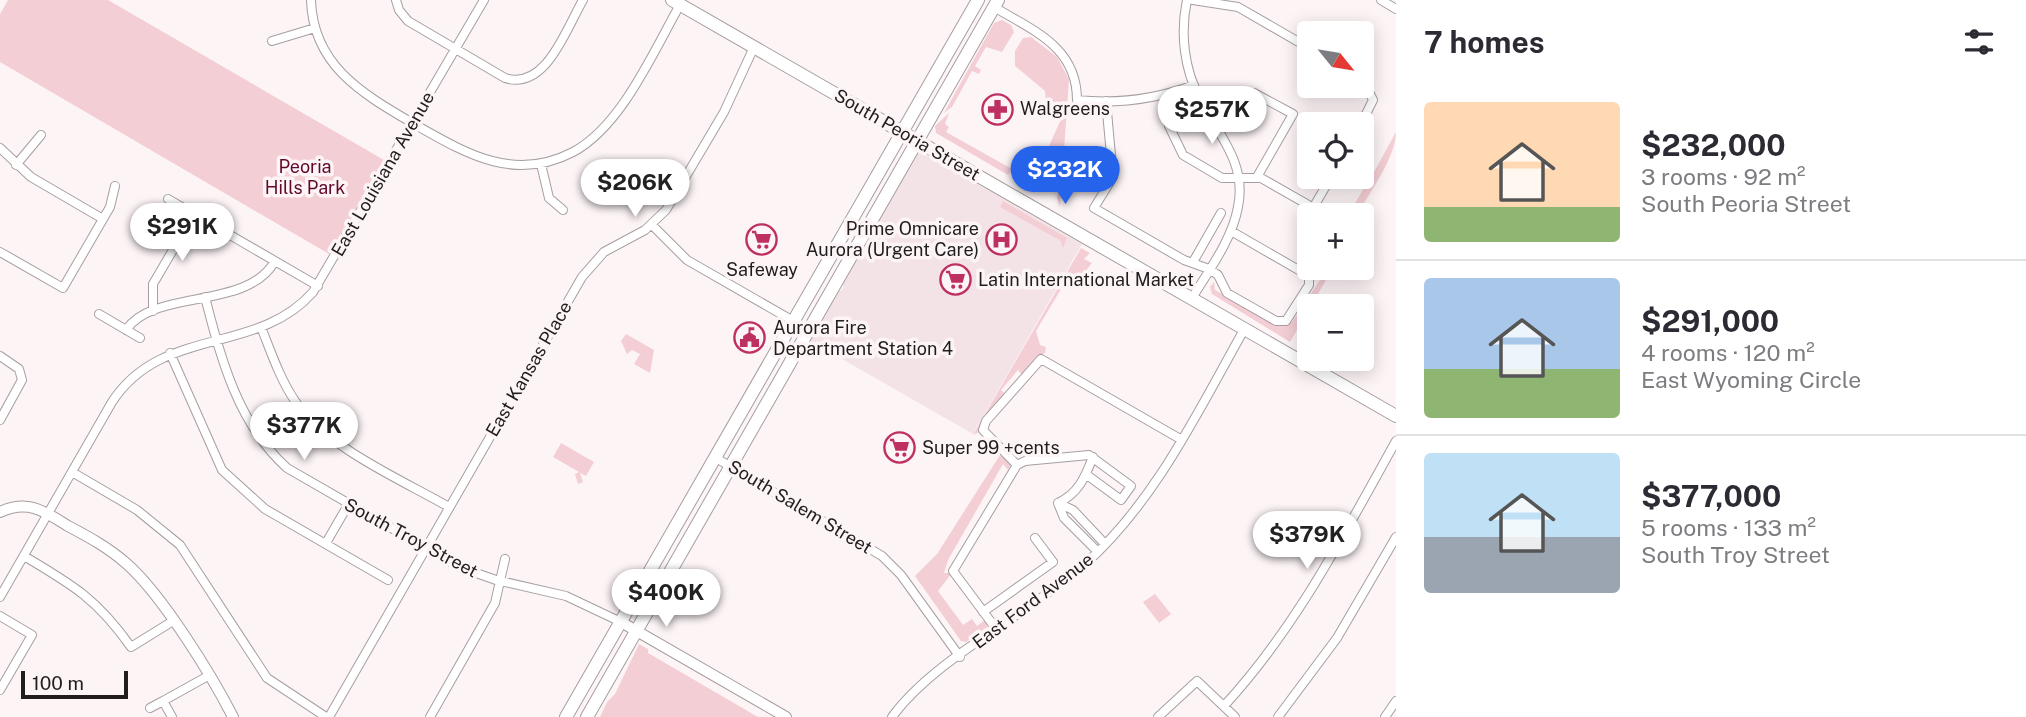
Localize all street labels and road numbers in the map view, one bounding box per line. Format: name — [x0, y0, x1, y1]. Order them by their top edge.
street label: South Peoria Street — [831, 84, 984, 185]
street label: East Louisiana Avenue — [327, 88, 438, 260]
street label: East Kansas Place — [481, 297, 576, 440]
street label: South Salem Street — [725, 455, 876, 558]
street label: South Troy Street — [341, 494, 481, 582]
street label: East Ford Avenue — [968, 548, 1097, 653]

